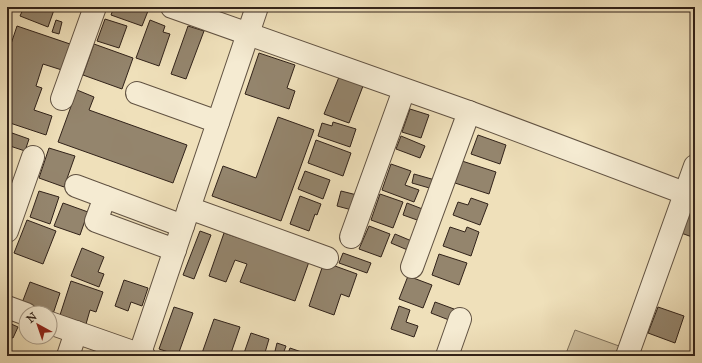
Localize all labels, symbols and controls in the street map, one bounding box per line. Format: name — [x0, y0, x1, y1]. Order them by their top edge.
north arrow — [18, 305, 58, 345]
text: N — [24, 309, 40, 326]

